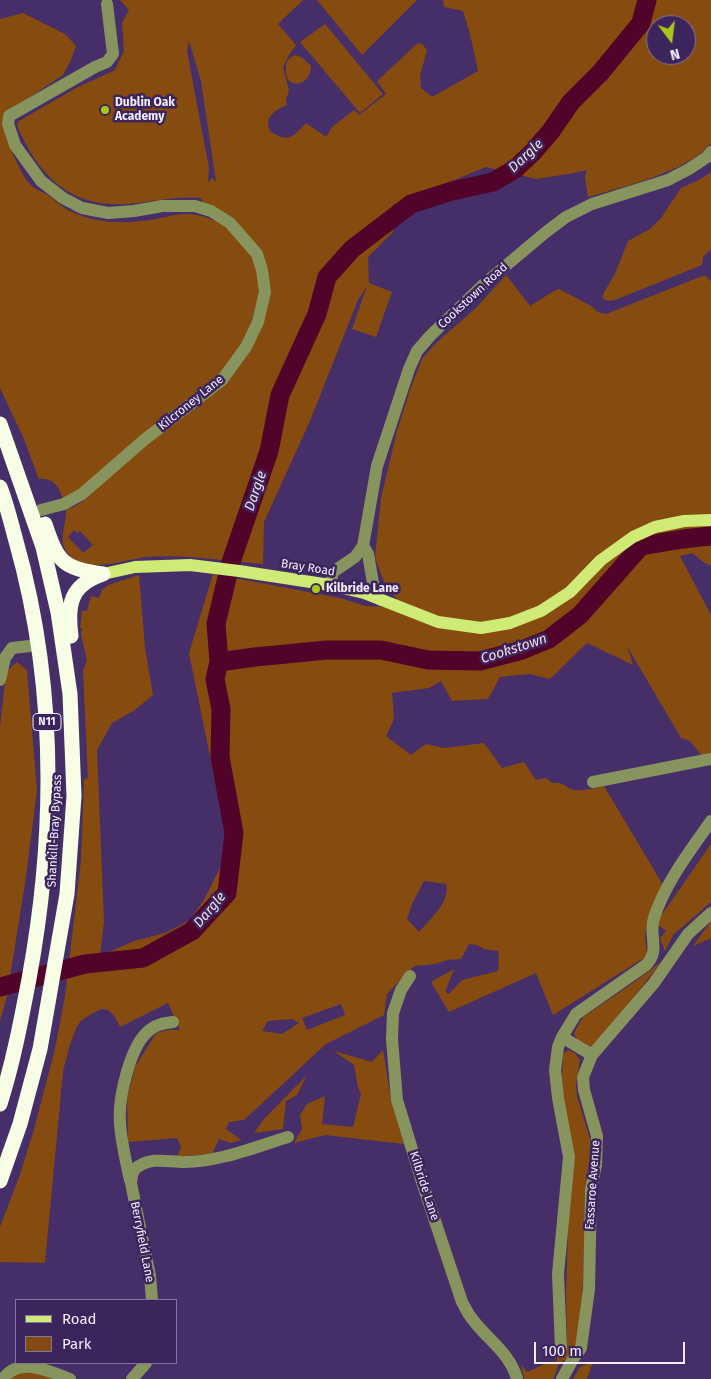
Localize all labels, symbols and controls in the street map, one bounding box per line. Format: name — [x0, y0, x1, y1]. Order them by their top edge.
north arrow — [646, 15, 696, 65]
text: N — [668, 45, 681, 63]
place label: Dublin Oak Academy — [115, 96, 175, 124]
marker: Dublin Oak Academy — [99, 104, 111, 116]
water label: Dargle — [505, 136, 547, 176]
street label: Cookstown Road — [435, 260, 511, 332]
street label: Kilcroney Lane — [156, 372, 226, 434]
water label: Dargle — [241, 469, 271, 513]
street label: Bray Road — [280, 557, 336, 579]
place label: Kilbride Lane — [326, 582, 399, 596]
marker: Kilbride Lane — [310, 583, 322, 595]
water label: Cookstown — [479, 630, 549, 668]
road number: N11 — [33, 714, 61, 730]
street label: Shankill-Bray Bypass — [45, 774, 65, 888]
water label: Dargle — [190, 889, 230, 931]
street label: Fassaroe Avenue — [583, 1140, 603, 1230]
street label: Kilbride Lane — [406, 1150, 442, 1222]
street label: Berryfield Lane — [127, 1200, 157, 1284]
legend — [15, 1299, 178, 1364]
text: Road — [62, 1310, 97, 1328]
scale bar — [536, 1332, 687, 1364]
text: Park — [62, 1335, 92, 1353]
text: 100 m — [542, 1342, 582, 1360]

